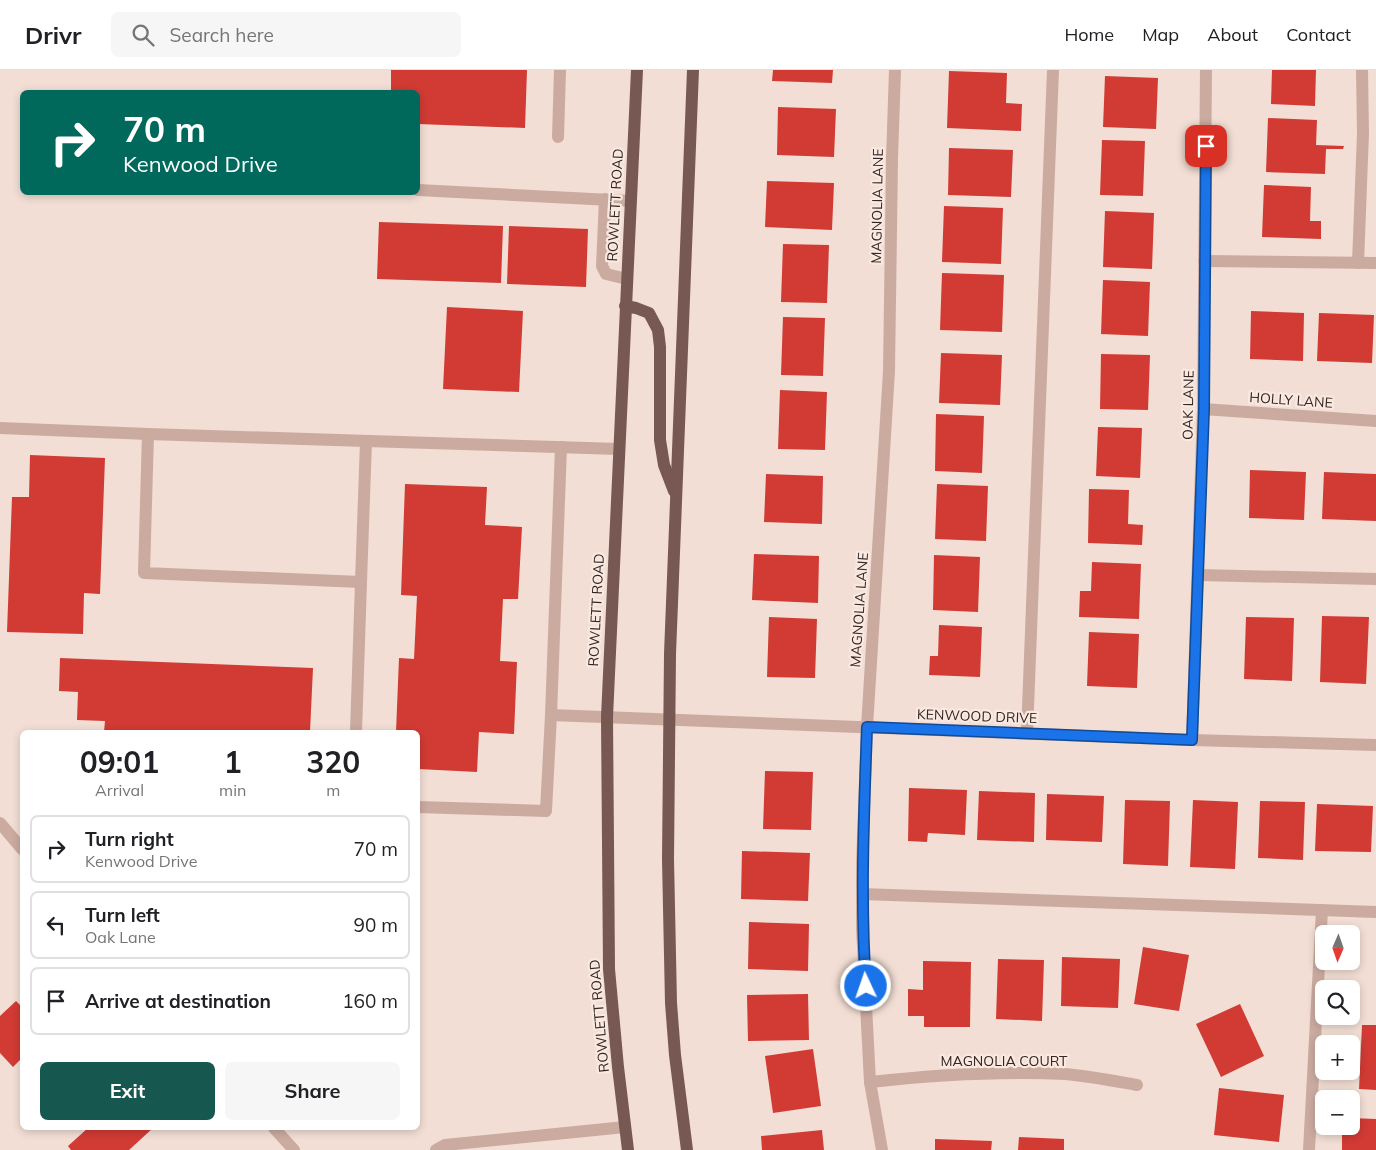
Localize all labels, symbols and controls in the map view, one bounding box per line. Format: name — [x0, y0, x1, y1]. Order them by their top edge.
search box — [111, 12, 461, 57]
text: Drivr — [25, 20, 81, 50]
icon: search — [129, 21, 157, 49]
text: Search here — [169, 23, 274, 47]
text: Home — [1064, 23, 1114, 46]
text: Map — [1142, 23, 1179, 46]
text: About — [1207, 23, 1258, 46]
text: Contact — [1286, 23, 1351, 46]
text: 70 m — [123, 107, 206, 151]
icon: right — [40, 110, 105, 175]
pin — [1185, 125, 1227, 167]
icon: arrive — [1192, 132, 1220, 160]
street label: ROWLETT ROAD — [603, 148, 627, 262]
street label: MAGNOLIA LANE — [867, 148, 887, 264]
text: Kenwood Drive — [123, 150, 278, 178]
street label: OAK LANE — [1178, 370, 1198, 440]
street label: HOLLY LANE — [1249, 388, 1333, 412]
street label: MAGNOLIA LANE — [846, 552, 872, 668]
street label: ROWLETT ROAD — [584, 553, 608, 667]
street label: KENWOOD DRIVE — [917, 705, 1037, 727]
text: 09:01 — [80, 743, 159, 781]
text: 1 — [224, 743, 242, 781]
text: 320 — [306, 743, 360, 781]
text: Arrival — [95, 780, 144, 800]
text: min — [219, 780, 246, 800]
text: m — [326, 780, 340, 800]
text: Turn right — [85, 827, 174, 851]
icon: right — [42, 835, 70, 863]
text: 70 m — [354, 837, 398, 861]
text: Kenwood Drive — [85, 851, 197, 871]
text: Turn left — [85, 903, 160, 927]
icon: left — [42, 911, 70, 939]
text: 90 m — [354, 913, 398, 937]
north arrow — [1315, 925, 1360, 970]
map controls — [1315, 925, 1360, 1135]
text: Oak Lane — [85, 927, 156, 947]
street label: ROWLETT ROAD — [585, 959, 613, 1073]
position arrow — [839, 959, 891, 1011]
button: search — [1315, 980, 1360, 1025]
icon: arrive — [42, 987, 70, 1015]
text: Arrive at destination — [85, 989, 271, 1013]
text: 160 m — [342, 989, 398, 1013]
button: + — [1315, 1035, 1360, 1080]
street label: MAGNOLIA COURT — [941, 1052, 1068, 1070]
button: Exit — [40, 1062, 215, 1120]
button: Share — [225, 1062, 400, 1120]
button: − — [1315, 1090, 1360, 1135]

